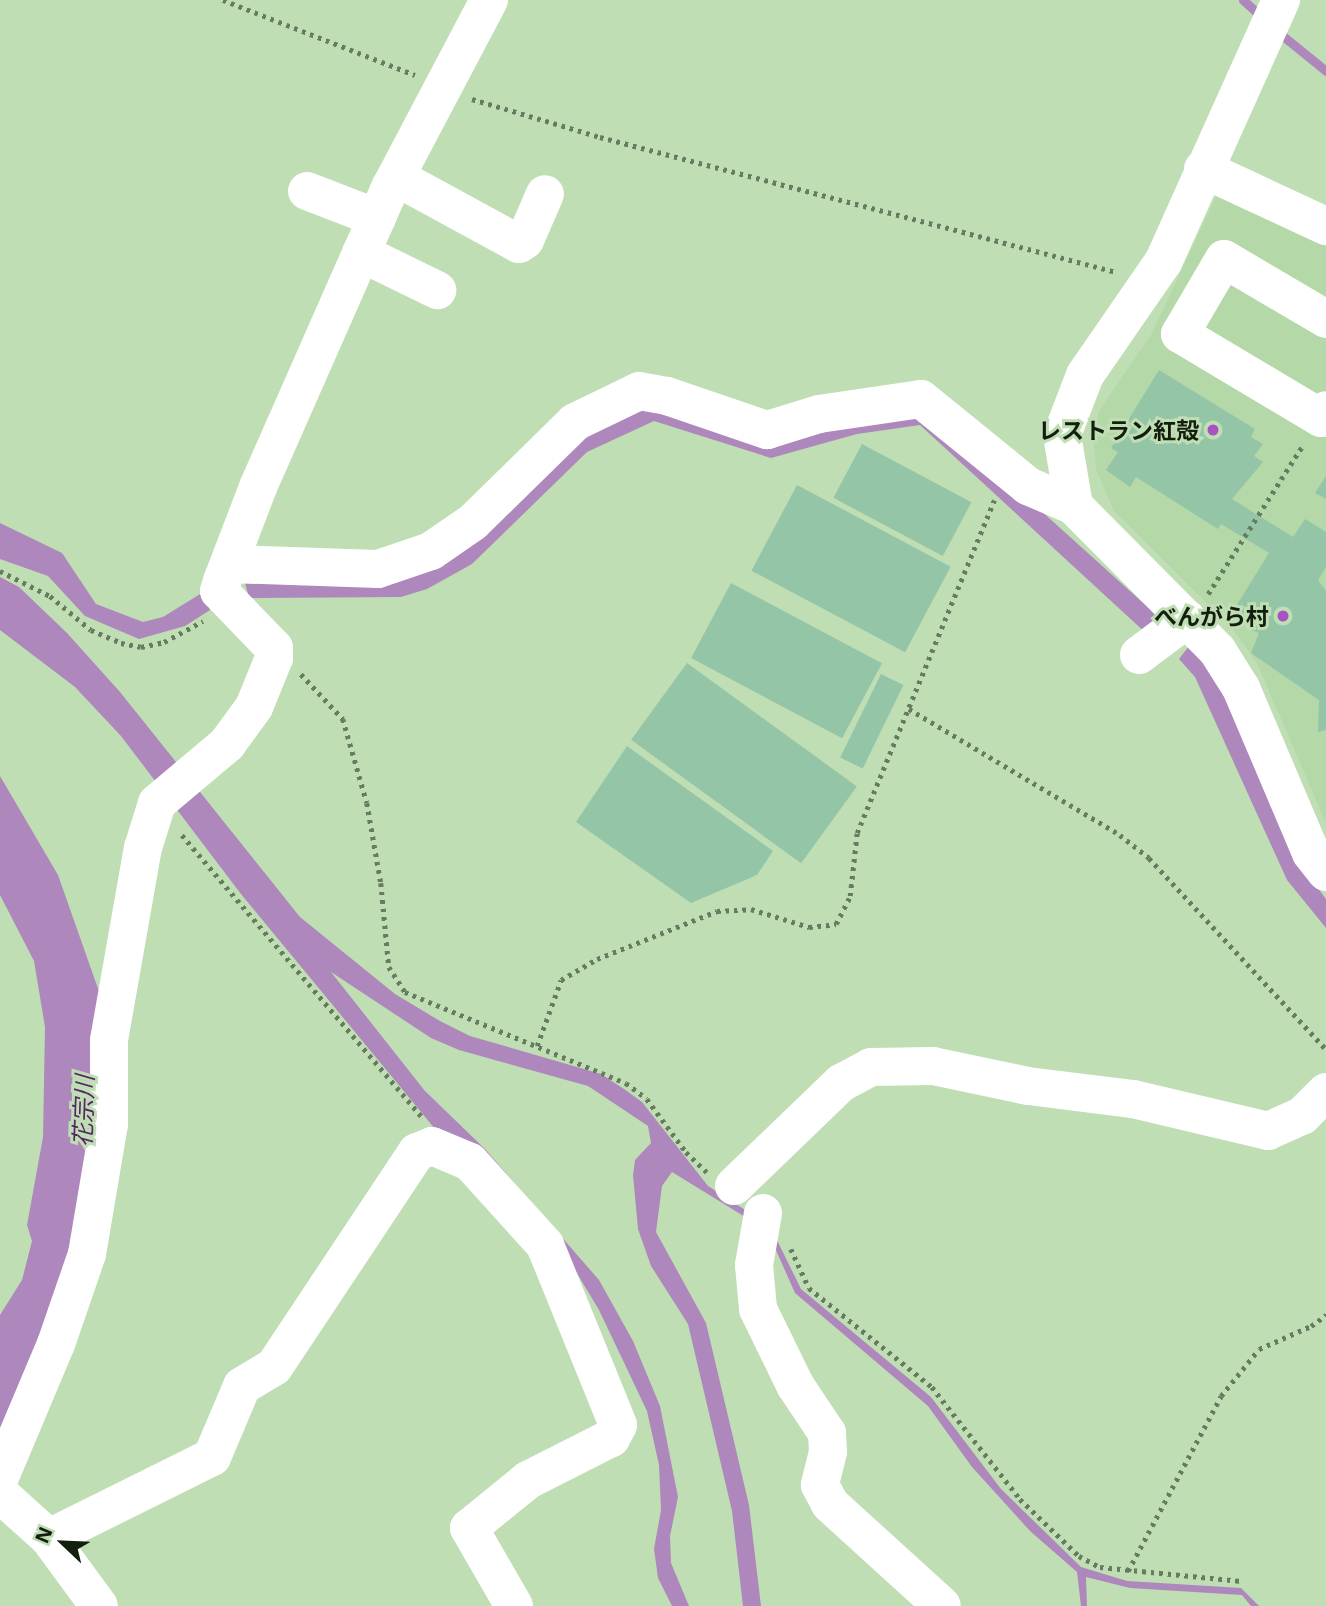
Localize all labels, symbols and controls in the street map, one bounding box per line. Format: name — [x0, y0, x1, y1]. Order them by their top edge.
place label: レストラン紅殻 — [1038, 416, 1199, 444]
marker: レストラン紅殻 — [1205, 422, 1221, 438]
place label: べんがら村 — [1154, 602, 1269, 630]
marker: べんがら村 — [1275, 608, 1291, 624]
water label: 花宗川 — [67, 1075, 99, 1147]
north arrow — [28, 1508, 98, 1578]
text: N — [29, 1523, 59, 1547]

